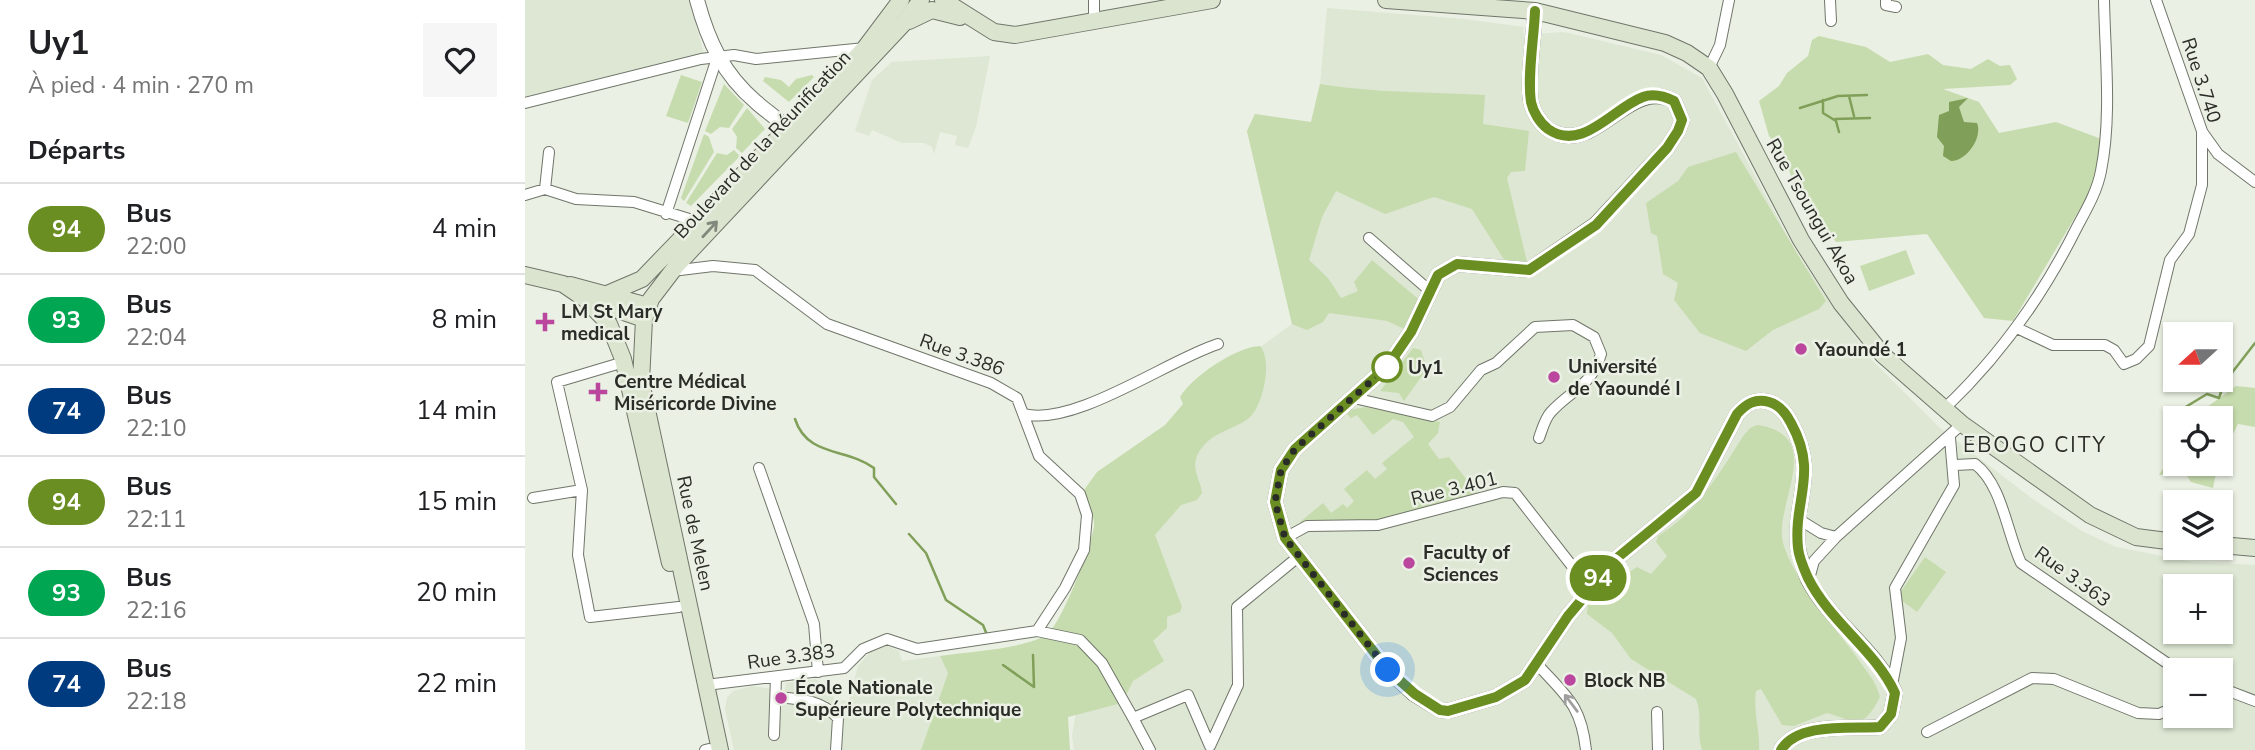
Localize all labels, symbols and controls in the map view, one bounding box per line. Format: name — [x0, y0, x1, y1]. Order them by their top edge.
text: Uy1 — [28, 21, 90, 66]
button: heart — [423, 23, 497, 97]
street label: Rue 3.740 — [2175, 34, 2227, 126]
street label: Boulevard de la Réunification — [668, 45, 857, 245]
text: À pied · 4 min · 270 m — [28, 70, 254, 101]
text: Départs — [28, 133, 125, 168]
street label: Rue Tsoungui Akoa — [1760, 134, 1864, 289]
text: Bus — [126, 196, 172, 231]
text: 4 min — [432, 211, 497, 246]
text: 94 — [52, 213, 81, 245]
one-way arrow — [702, 220, 718, 238]
text: 22:00 — [126, 231, 186, 262]
text: Bus — [126, 287, 172, 322]
place label: LM St Mary medical — [561, 299, 664, 347]
text: 8 min — [432, 302, 497, 337]
text: 93 — [52, 304, 81, 336]
marker: LM St Mary medical — [535, 312, 555, 332]
text: 22:04 — [126, 322, 186, 353]
north arrow — [2163, 322, 2233, 392]
map controls — [2163, 322, 2233, 728]
street label: Rue 3.386 — [916, 328, 1008, 382]
place label: Yaoundé 1 — [1814, 337, 1907, 363]
marker: Yaoundé 1 — [1793, 341, 1809, 357]
marker: Uy1 — [1372, 352, 1402, 382]
place label: Université de Yaoundé I — [1568, 354, 1681, 402]
place label: Uy1 — [1408, 355, 1443, 381]
place label: Centre Médical Miséricorde Divine — [614, 369, 777, 417]
marker: Université de Yaoundé I — [1546, 369, 1562, 385]
text: Bus — [126, 378, 172, 413]
marker: Centre Médical Miséricorde Divine — [588, 382, 608, 402]
text: 14 min — [416, 393, 497, 428]
text: 74 — [52, 395, 81, 427]
button: locate — [2163, 406, 2233, 476]
text: 22:10 — [126, 413, 186, 444]
district label: EBOGO CITY — [1963, 431, 2107, 459]
street label: Rue 3.401 — [1408, 466, 1500, 512]
text: Bus — [126, 469, 172, 504]
street label: Rue de Melen — [670, 473, 720, 593]
text: 15 min — [416, 484, 497, 519]
text: 94 — [52, 486, 81, 518]
button: layers — [2163, 490, 2233, 560]
text: 22:11 — [126, 504, 186, 535]
place label: Faculty of Sciences — [1423, 540, 1511, 588]
street label: Rue 3.363 — [2029, 540, 2116, 613]
marker: Faculty of Sciences — [1401, 555, 1417, 571]
line badge: 94 — [1567, 555, 1629, 601]
text: Bus — [126, 560, 172, 595]
text: 94 — [1584, 562, 1612, 594]
button: + — [2163, 574, 2233, 644]
text: 20 min — [416, 575, 497, 610]
text: 93 — [52, 577, 81, 609]
text: 22:16 — [126, 595, 186, 626]
street label: Rue 3.383 — [746, 638, 837, 676]
text: Bus — [126, 651, 172, 686]
your location — [1370, 652, 1405, 687]
button: − — [2163, 658, 2233, 728]
text: 22 min — [416, 666, 497, 701]
text: 74 — [52, 668, 81, 700]
place label: Block NB — [1584, 668, 1666, 694]
marker: Block NB — [1562, 672, 1578, 688]
place label: École Nationale Supérieure Polytechnique — [795, 675, 1021, 723]
text: 22:18 — [126, 686, 186, 717]
marker: École Nationale Supérieure Polytechnique — [773, 690, 789, 706]
one-way arrow — [1563, 694, 1578, 713]

